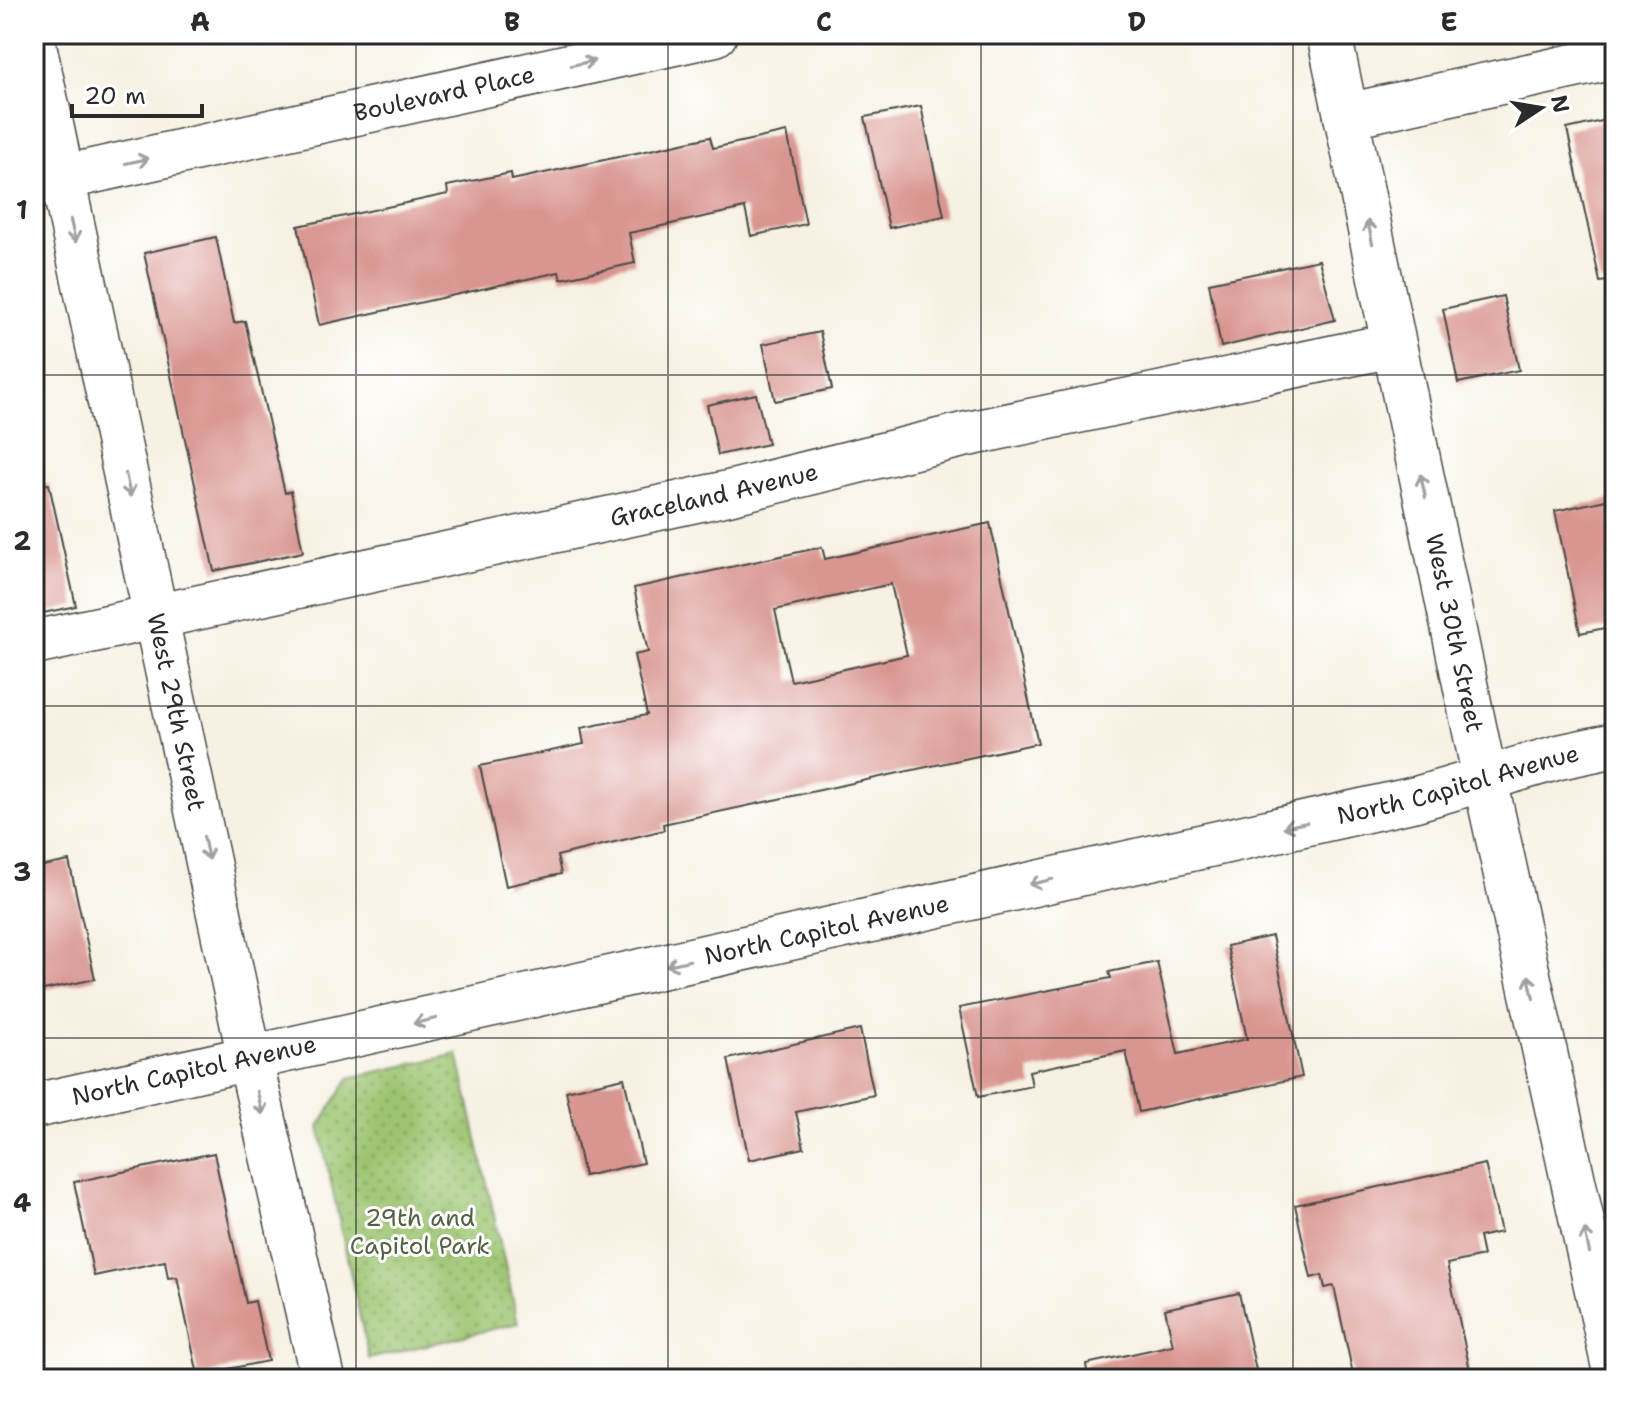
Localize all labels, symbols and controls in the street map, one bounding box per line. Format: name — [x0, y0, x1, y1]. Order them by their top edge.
text: A — [190, 4, 210, 39]
text: B — [504, 4, 520, 39]
text: C — [816, 4, 832, 39]
text: D — [1128, 4, 1146, 39]
text: E — [1440, 4, 1458, 39]
one-way arrow — [570, 55, 595, 70]
street label: Boulevard Place — [350, 58, 538, 129]
scale bar — [72, 68, 202, 118]
north arrow — [1501, 68, 1581, 148]
text: 20 m — [84, 80, 146, 112]
text: N — [1544, 92, 1576, 115]
one-way arrow — [124, 153, 150, 168]
text: 1 — [16, 192, 28, 227]
one-way arrow — [66, 217, 81, 243]
one-way arrow — [1362, 220, 1377, 245]
street label: Graceland Avenue — [607, 455, 821, 534]
one-way arrow — [121, 471, 136, 497]
one-way arrow — [1415, 474, 1430, 500]
text: 2 — [13, 523, 31, 558]
street label: West 30th Street — [1418, 531, 1491, 735]
street label: West 29th Street — [139, 610, 213, 814]
street label: North Capitol Avenue — [1334, 737, 1582, 832]
one-way arrow — [1283, 818, 1308, 833]
one-way arrow — [199, 835, 214, 861]
text: 3 — [13, 854, 31, 889]
one-way arrow — [1029, 875, 1055, 890]
street label: North Capitol Avenue — [701, 887, 952, 973]
one-way arrow — [666, 956, 692, 971]
one-way arrow — [1523, 975, 1538, 1000]
one-way arrow — [412, 1014, 438, 1029]
street label: North Capitol Avenue — [69, 1028, 319, 1113]
one-way arrow — [253, 1089, 268, 1115]
text: 4 — [13, 1185, 31, 1220]
park label: 29th and Capitol Park — [350, 1202, 490, 1262]
one-way arrow — [1579, 1229, 1594, 1254]

